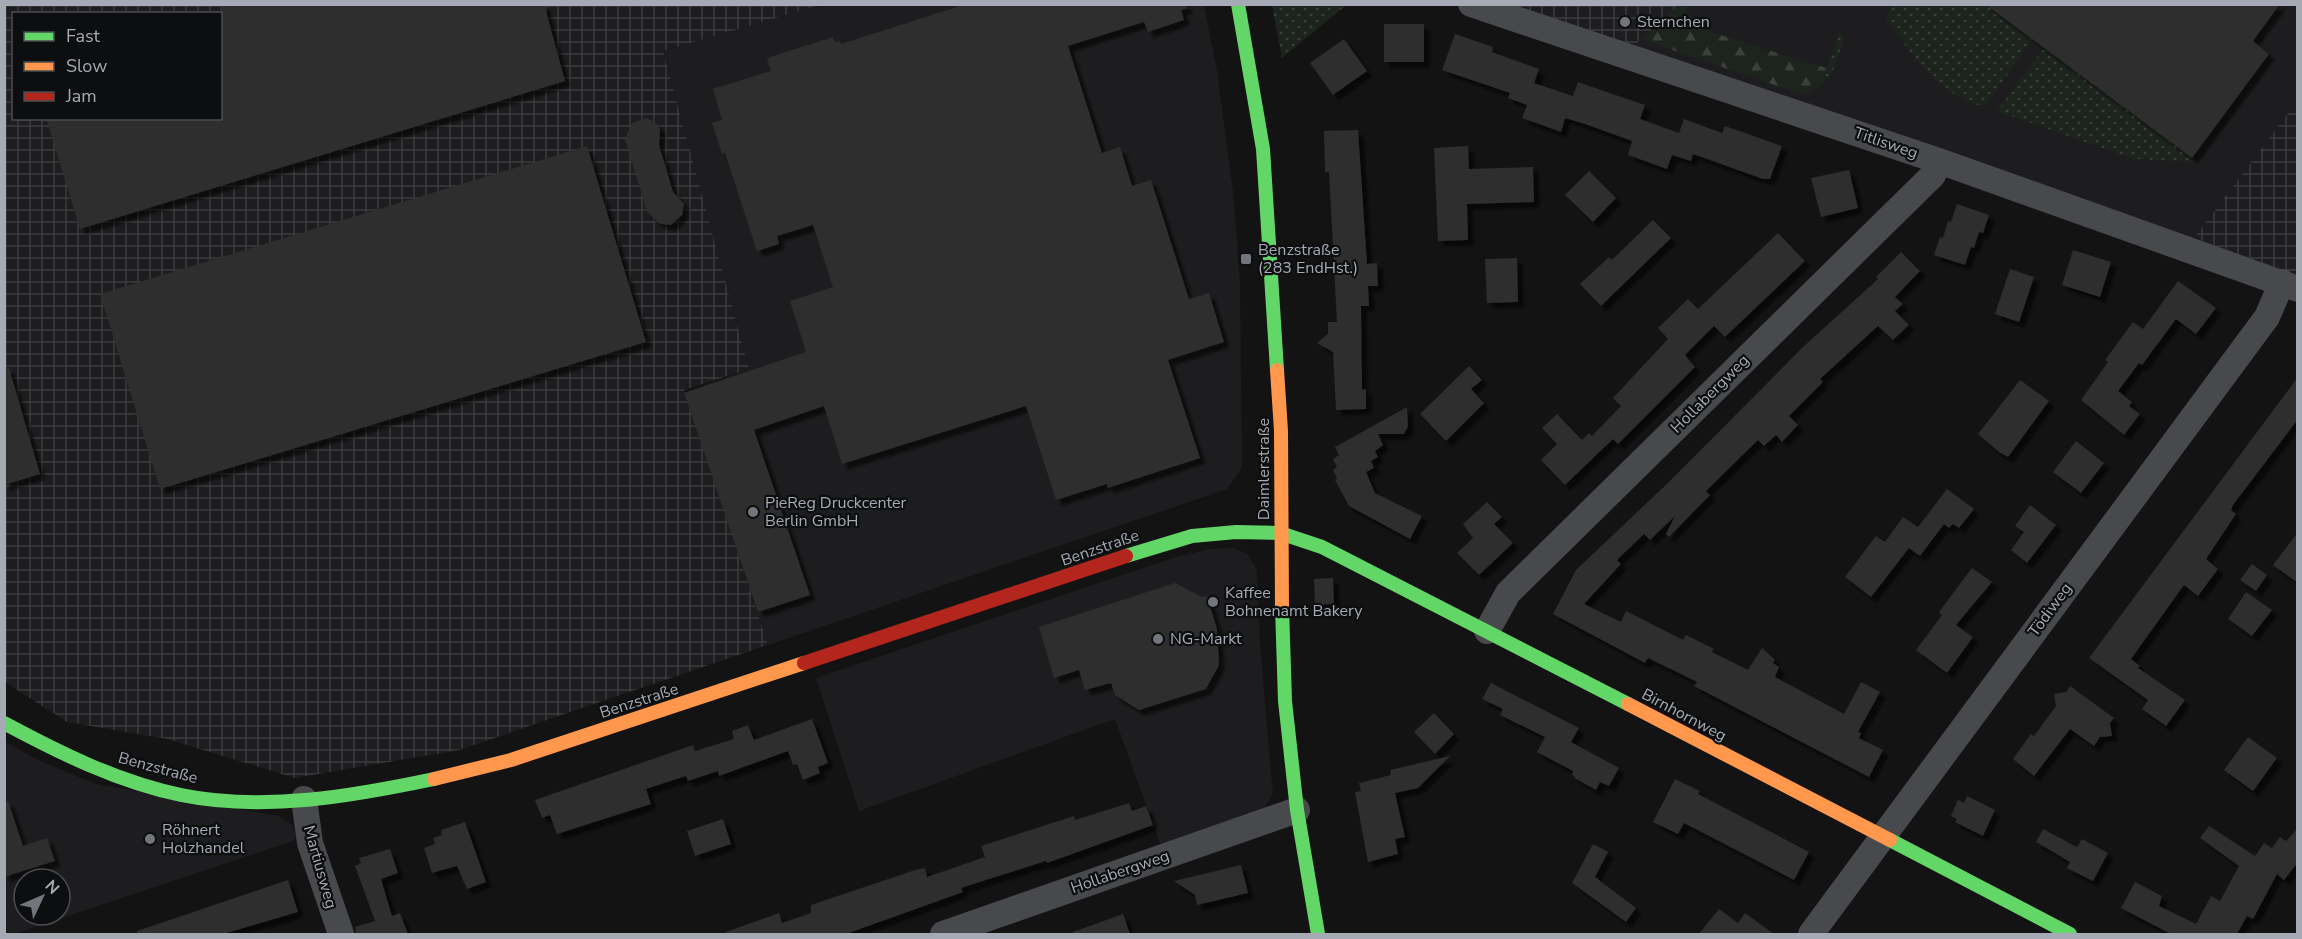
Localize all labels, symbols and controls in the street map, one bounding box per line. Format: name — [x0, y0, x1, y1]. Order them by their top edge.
place label: Sternchen — [1637, 11, 1710, 33]
legend — [12, 12, 222, 120]
marker: Sternchen — [1618, 15, 1632, 29]
text: Fast — [66, 24, 101, 48]
text: Slow — [66, 54, 107, 78]
text: Jam — [65, 84, 97, 108]
street label: Titlisweg — [1851, 122, 1921, 164]
place label: Benzstraße (283 EndHst.) — [1258, 239, 1358, 279]
marker: Benzstraße (283 EndHst.) — [1239, 252, 1253, 266]
street label: Hollabergweg — [1666, 350, 1754, 438]
street label: Daimlerstraße — [1253, 418, 1275, 520]
place label: PieReg Druckcenter Berlin GmbH — [765, 492, 907, 532]
marker: PieReg Druckcenter Berlin GmbH — [746, 505, 760, 519]
street label: Benzstraße — [1058, 524, 1142, 572]
street label: Tödiweg — [2023, 579, 2077, 641]
place label: Kaffee Bohnenamt Bakery — [1225, 582, 1363, 622]
marker: Kaffee Bohnenamt Bakery — [1206, 595, 1220, 609]
place label: NG-Markt — [1170, 628, 1242, 650]
marker: NG-Markt — [1151, 632, 1165, 646]
street label: Benzstraße — [597, 678, 681, 724]
street label: Birnhornweg — [1638, 683, 1730, 747]
street label: Benzstraße — [116, 747, 200, 789]
place label: Röhnert Holzhandel — [162, 819, 245, 859]
street label: Martiusweg — [298, 823, 342, 911]
marker: Röhnert Holzhandel — [143, 832, 157, 846]
street label: Hollabergweg — [1068, 845, 1172, 899]
north arrow — [12, 867, 72, 927]
text: N — [40, 875, 64, 899]

